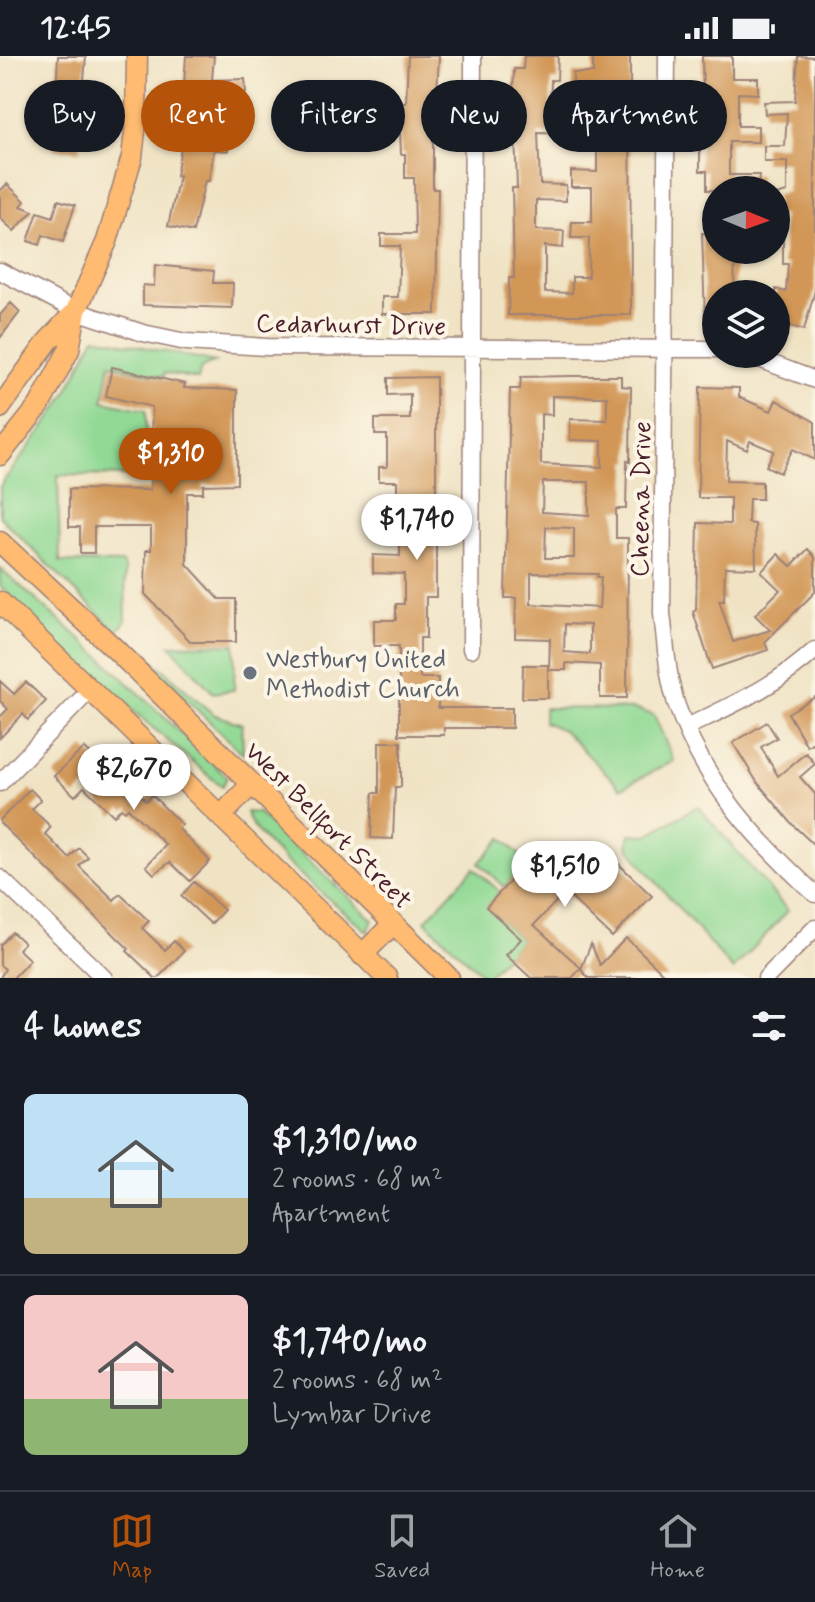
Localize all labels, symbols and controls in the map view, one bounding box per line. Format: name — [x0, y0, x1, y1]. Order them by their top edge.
text: 12:45 — [40, 9, 111, 48]
chip: Buy — [24, 80, 125, 152]
chip: Rent — [141, 80, 255, 152]
chip: Filters — [271, 80, 405, 152]
chip: New — [421, 80, 527, 152]
chip: Apartment — [543, 80, 727, 152]
north arrow — [702, 176, 790, 264]
map controls — [702, 176, 790, 368]
button: layers — [702, 280, 790, 368]
street label: Cedarhurst Drive — [256, 307, 446, 345]
street label: Cheena Drive — [624, 421, 660, 577]
pin: $1,310 — [106, 428, 236, 496]
text: $1,310 — [137, 437, 205, 471]
pin: $1,740 — [352, 494, 482, 562]
text: $1,740 — [379, 503, 455, 537]
place label: Westbury United Methodist Church — [266, 643, 460, 707]
marker: Westbury United Methodist Church — [241, 664, 259, 682]
street label: West Bellfort Street — [235, 735, 419, 919]
pin: $2,670 — [69, 744, 199, 812]
text: $2,670 — [95, 753, 173, 787]
pin: $1,510 — [500, 841, 630, 909]
text: $1,510 — [529, 850, 601, 884]
text: 4 homes — [24, 1004, 142, 1049]
icon: filters — [747, 1004, 791, 1048]
text: $1,310/mo — [272, 1118, 418, 1163]
icon: home — [88, 1126, 184, 1222]
text: 2 rooms · 68 m² — [272, 1163, 443, 1197]
text: Apartment — [272, 1197, 390, 1231]
text: $1,740/mo — [272, 1319, 427, 1364]
icon: home — [88, 1327, 184, 1423]
text: 2 rooms · 68 m² — [272, 1364, 443, 1398]
text: Lymbar Drive — [272, 1398, 432, 1432]
tab: Map — [110, 1509, 154, 1585]
tab: Saved — [374, 1509, 430, 1585]
tab: Home — [650, 1509, 705, 1585]

